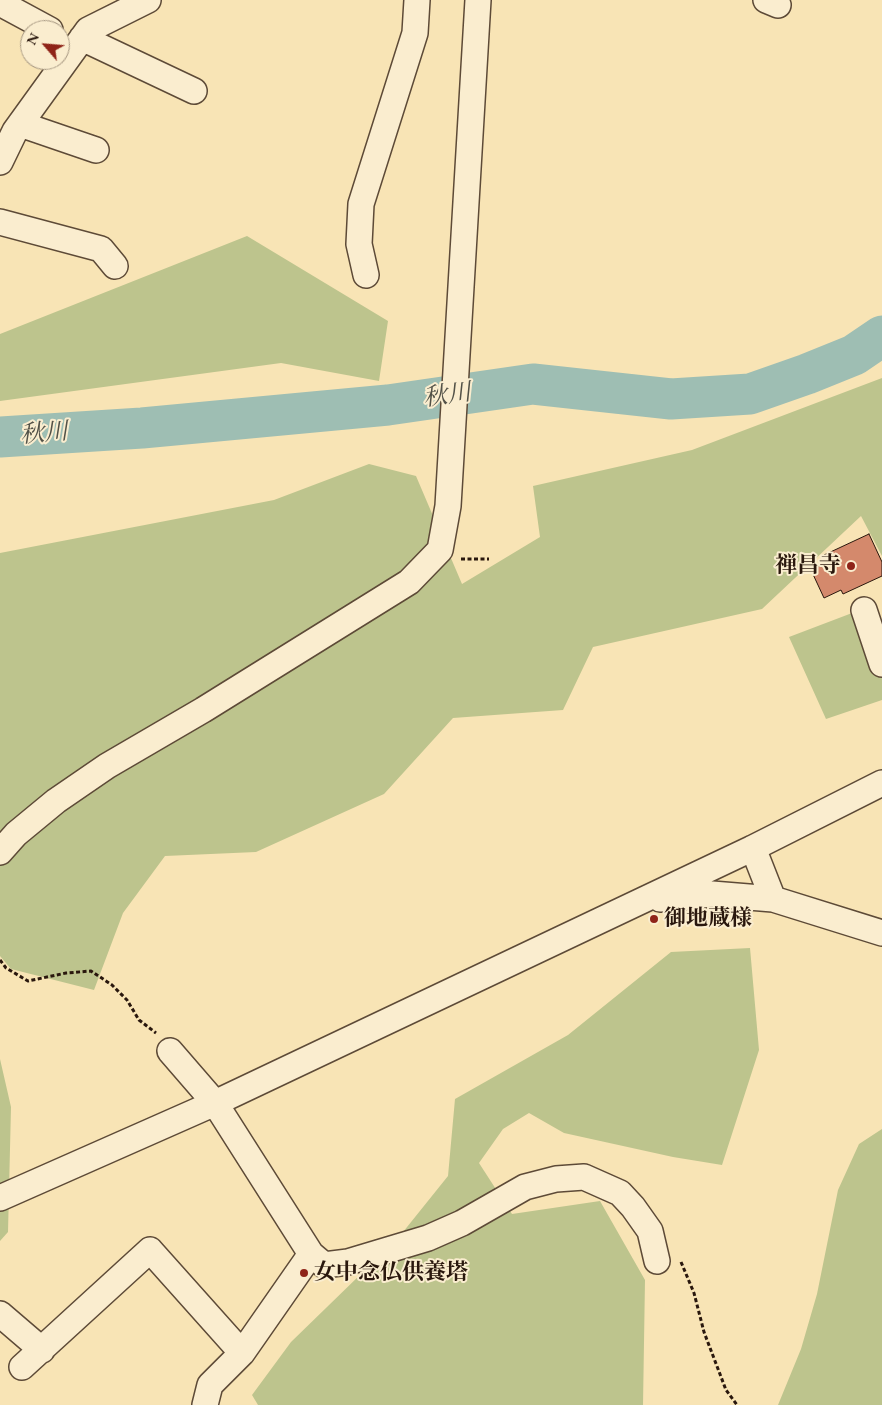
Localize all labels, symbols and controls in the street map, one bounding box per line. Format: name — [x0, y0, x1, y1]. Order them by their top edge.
north arrow — [20, 20, 70, 70]
text: N — [22, 30, 43, 48]
water label: 秋川 — [421, 378, 473, 414]
water label: 秋川 — [19, 418, 69, 450]
place label: 禅昌寺 — [775, 553, 841, 579]
marker: 禅昌寺 — [845, 560, 857, 572]
place label: 御地蔵様 — [664, 906, 752, 932]
marker: 御地蔵様 — [648, 913, 660, 925]
place label: 女中念仏供養塔 — [314, 1260, 468, 1286]
marker: 女中念仏供養塔 — [298, 1267, 310, 1279]

